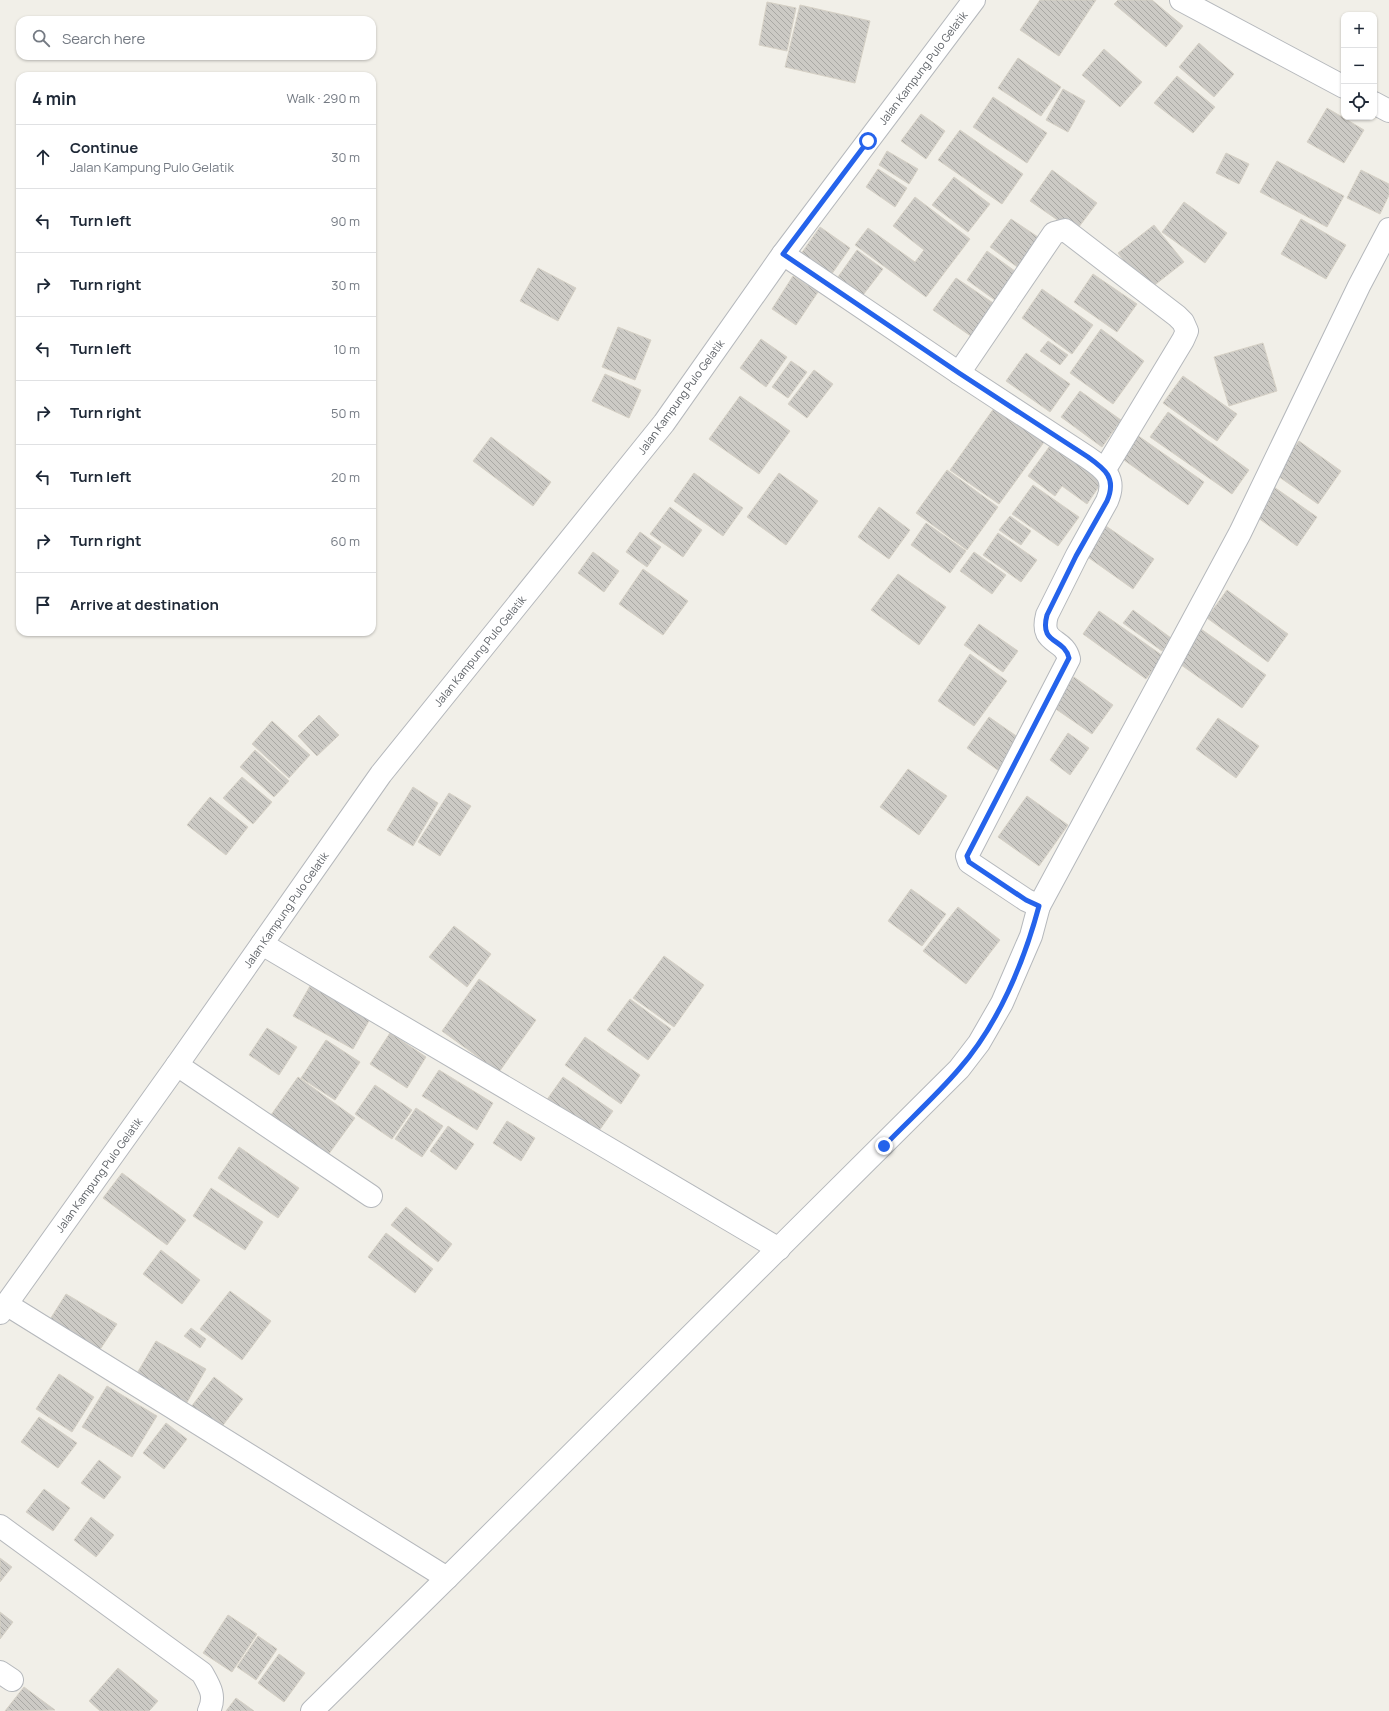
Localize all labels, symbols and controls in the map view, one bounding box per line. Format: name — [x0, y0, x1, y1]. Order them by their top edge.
street label: Jalan Kampung Pulo Gelatik — [875, 7, 971, 128]
map controls — [1341, 12, 1377, 120]
button: + — [1341, 12, 1377, 48]
search box — [16, 16, 376, 60]
icon: search — [30, 27, 52, 49]
text: Search here — [62, 28, 145, 49]
button: − — [1341, 48, 1377, 84]
button: locate — [1341, 84, 1377, 120]
text: 4 min — [32, 87, 76, 110]
text: Walk · 290 m — [287, 89, 360, 107]
route start — [859, 132, 877, 150]
text: Continue — [70, 137, 138, 158]
icon: ahead — [32, 146, 54, 168]
text: 30 m — [331, 148, 360, 166]
text: Jalan Kampung Pulo Gelatik — [70, 158, 234, 176]
icon: left — [32, 210, 54, 232]
text: Turn left — [70, 210, 132, 231]
text: 90 m — [330, 212, 360, 230]
icon: right — [32, 274, 54, 296]
text: Turn right — [70, 274, 141, 295]
text: 30 m — [331, 276, 360, 294]
street label: Jalan Kampung Pulo Gelatik — [634, 336, 728, 457]
icon: left — [32, 338, 54, 360]
text: Turn left — [70, 338, 132, 359]
text: 10 m — [333, 340, 360, 358]
icon: right — [32, 402, 54, 424]
text: Turn right — [70, 402, 141, 423]
text: 50 m — [331, 404, 360, 422]
icon: left — [32, 466, 54, 488]
text: Turn left — [70, 466, 132, 487]
text: 20 m — [331, 468, 360, 486]
icon: right — [32, 530, 54, 552]
text: Turn right — [70, 530, 141, 551]
text: 60 m — [330, 532, 360, 550]
street label: Jalan Kampung Pulo Gelatik — [430, 592, 529, 709]
icon: arrive — [32, 594, 54, 616]
text: Arrive at destination — [70, 594, 219, 615]
street label: Jalan Kampung Pulo Gelatik — [240, 848, 332, 971]
street label: Jalan Kampung Pulo Gelatik — [52, 1114, 146, 1235]
route end — [875, 1137, 893, 1155]

